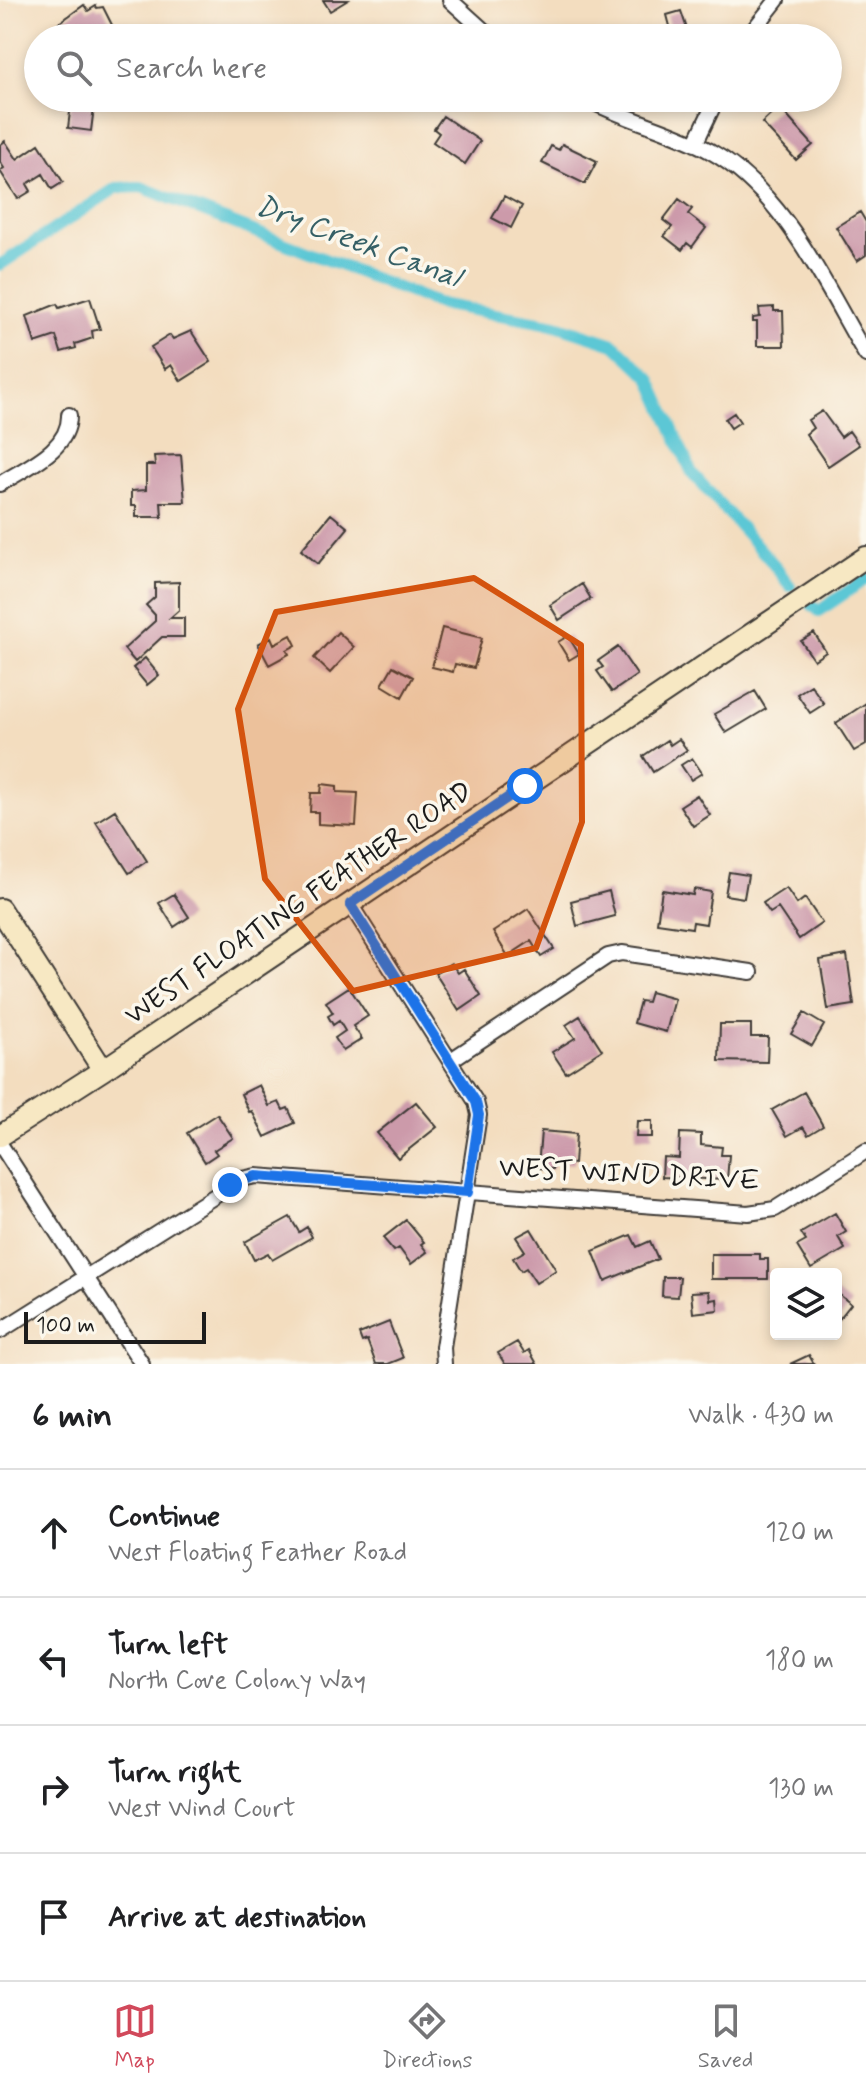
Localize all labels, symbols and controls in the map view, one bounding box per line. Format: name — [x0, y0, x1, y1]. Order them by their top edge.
search box — [24, 24, 842, 112]
icon: search — [52, 46, 96, 90]
text: Search here — [116, 49, 267, 88]
water label: Dry Creek Canal — [250, 187, 470, 299]
route start — [507, 768, 543, 804]
street label: WEST FLOATING FEATHER ROAD — [118, 774, 480, 1034]
street label: WEST WIND DRIVE — [498, 1150, 760, 1200]
route end — [212, 1167, 248, 1203]
map controls — [770, 1268, 842, 1340]
button: layers — [770, 1268, 842, 1340]
scale bar — [24, 1308, 206, 1344]
text: 100 m — [36, 1312, 95, 1340]
text: 6 min — [32, 1394, 112, 1439]
text: Walk · 430 m — [688, 1399, 834, 1433]
text: Continue — [108, 1497, 220, 1536]
icon: ahead — [32, 1511, 76, 1555]
text: 120 m — [765, 1516, 834, 1550]
text: West Floating Feather Road — [108, 1536, 407, 1570]
text: Turn left — [108, 1625, 228, 1664]
icon: left — [32, 1639, 76, 1683]
text: 180 m — [765, 1644, 834, 1678]
text: North Cove Colony Way — [108, 1664, 366, 1698]
text: Turn right — [108, 1753, 241, 1792]
icon: right — [32, 1767, 76, 1811]
text: 130 m — [768, 1772, 834, 1806]
text: West Wind Court — [108, 1792, 295, 1826]
icon: arrive — [32, 1895, 76, 1939]
text: Arrive at destination — [108, 1898, 366, 1937]
tab: Map — [113, 1999, 157, 2075]
tab: Directions — [382, 1999, 472, 2075]
tab: Saved — [698, 1999, 753, 2075]

